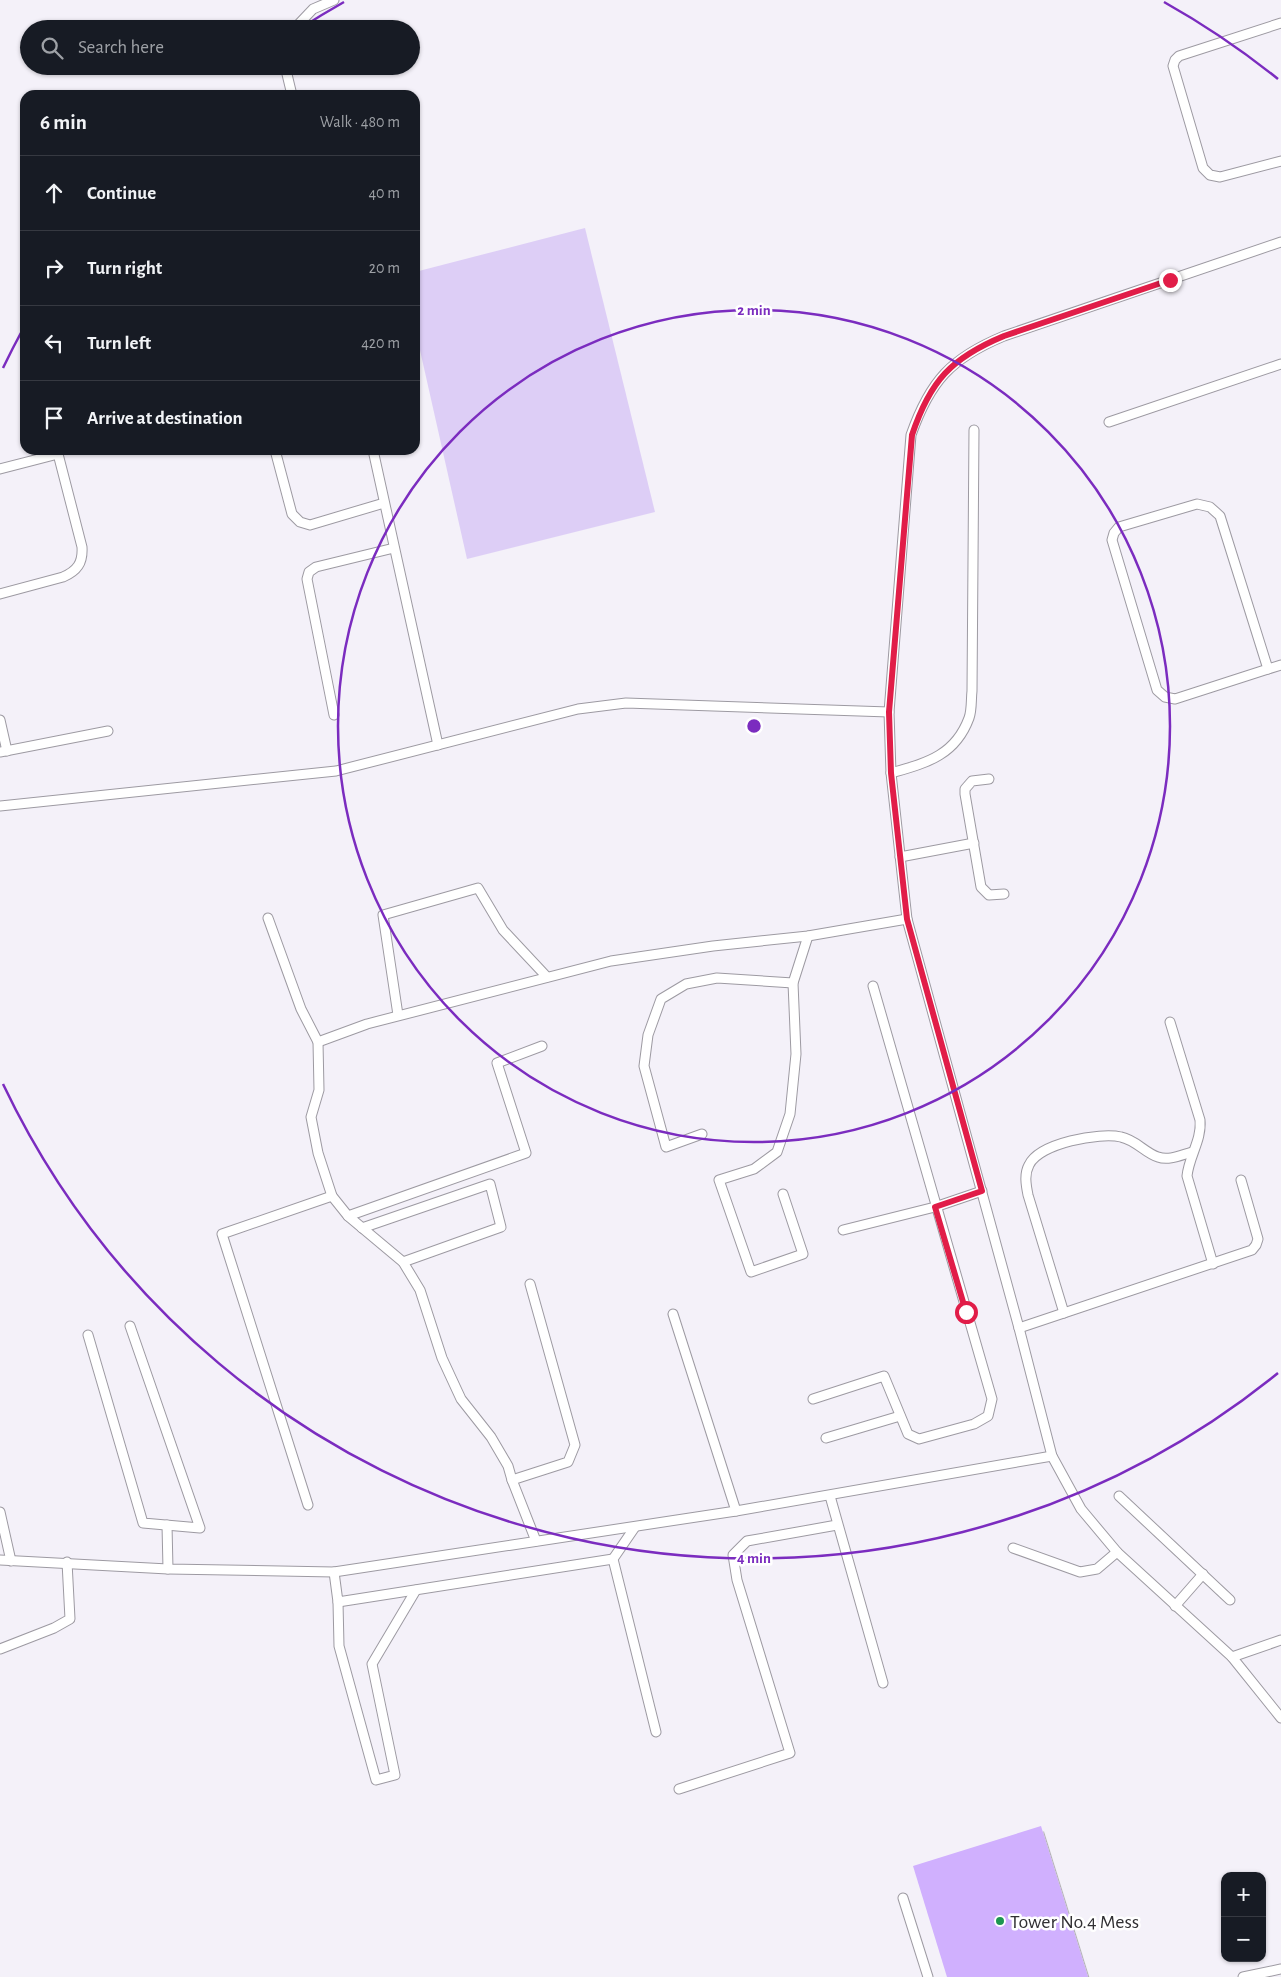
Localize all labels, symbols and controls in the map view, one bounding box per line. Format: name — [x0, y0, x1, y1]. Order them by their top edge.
search box — [20, 20, 420, 75]
icon: search — [38, 34, 66, 62]
text: Search here — [78, 38, 164, 57]
text: 6 min — [40, 112, 87, 133]
text: Walk · 480 m — [320, 114, 400, 130]
icon: ahead — [40, 179, 68, 207]
text: Continue — [87, 184, 156, 203]
text: 40 m — [368, 185, 400, 201]
icon: right — [40, 254, 68, 282]
text: Turn right — [87, 259, 162, 278]
text: 20 m — [369, 260, 400, 276]
route end — [1159, 269, 1182, 292]
text: 2 min — [737, 303, 771, 318]
icon: left — [40, 329, 68, 357]
text: Turn left — [87, 334, 151, 353]
text: 420 m — [361, 335, 400, 351]
icon: arrive — [40, 404, 68, 432]
text: Arrive at destination — [87, 409, 243, 428]
centre of rings — [745, 717, 763, 735]
route start — [955, 1301, 978, 1324]
text: 4 min — [737, 1551, 771, 1566]
map controls — [1221, 1872, 1266, 1962]
button: + — [1221, 1872, 1266, 1917]
place label: Tower No.4 Mess — [1010, 1912, 1139, 1932]
marker: Tower No.4 Mess — [994, 1915, 1006, 1927]
button: − — [1221, 1917, 1266, 1962]

